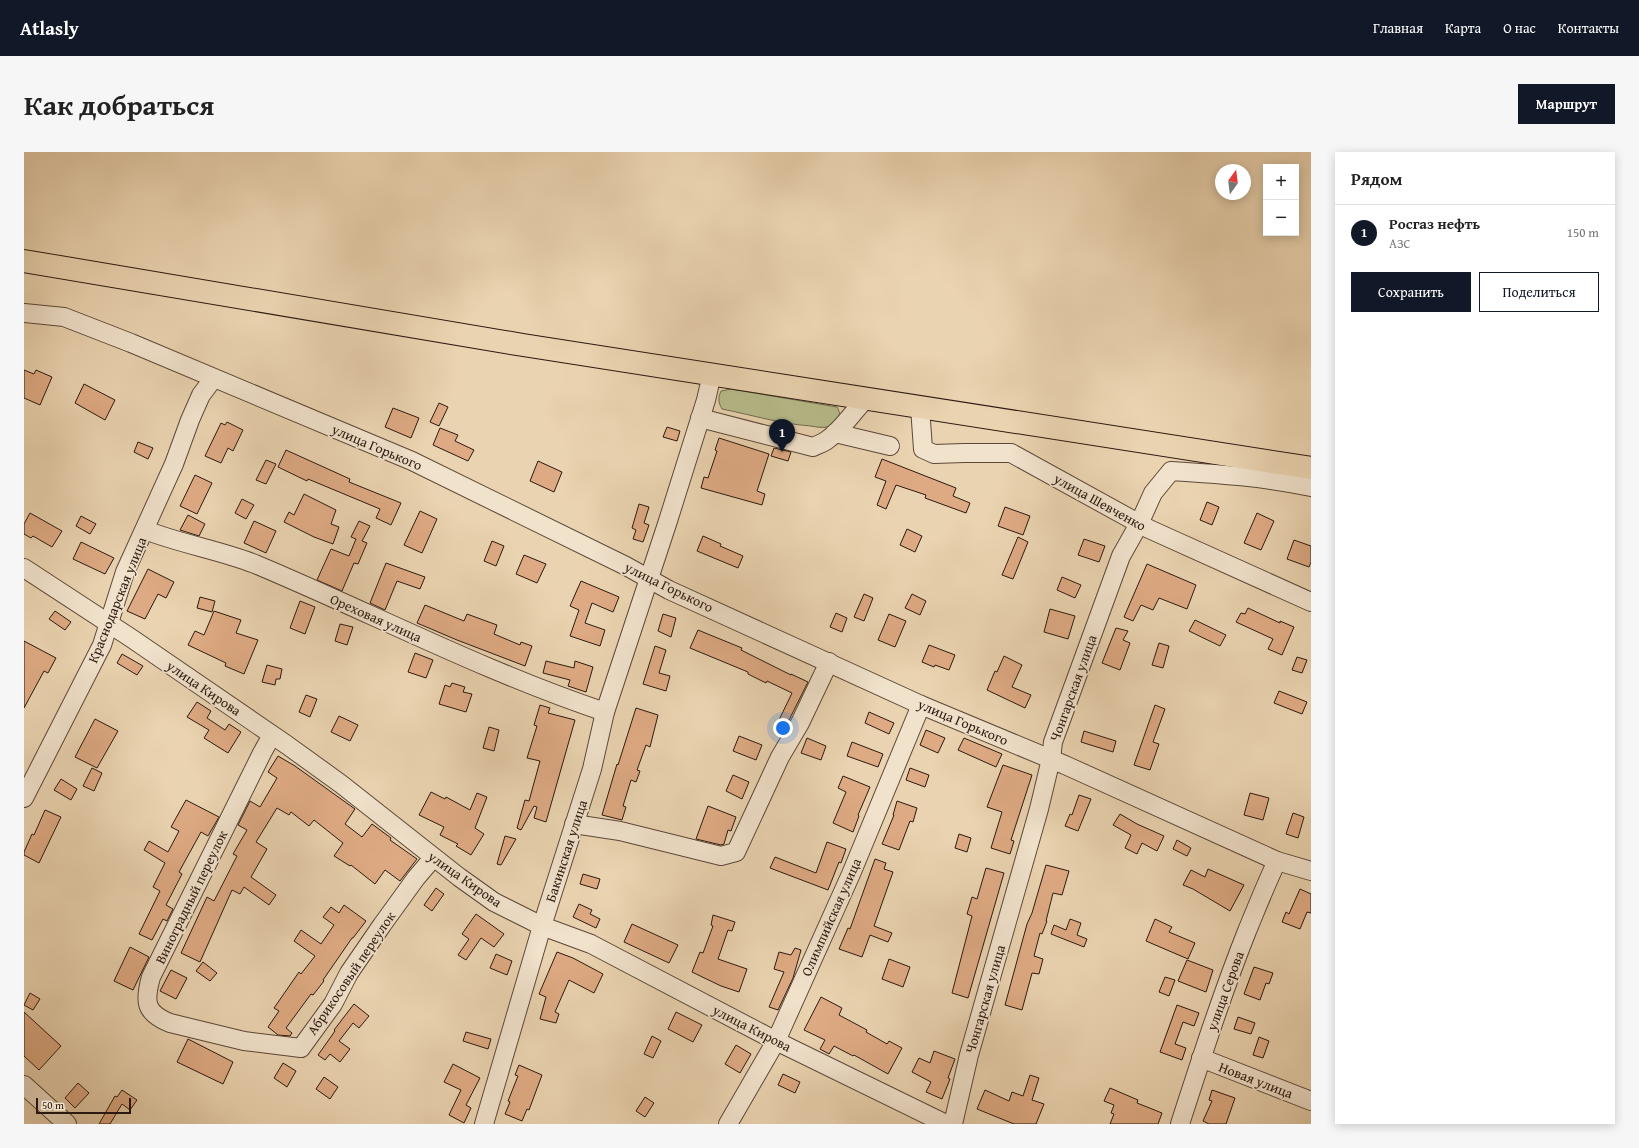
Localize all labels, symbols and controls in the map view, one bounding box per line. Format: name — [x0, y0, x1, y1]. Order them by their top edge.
text: Atlasly — [20, 14, 79, 42]
text: Главная — [1373, 18, 1423, 38]
text: Карта — [1445, 18, 1481, 38]
text: О нас — [1503, 18, 1536, 38]
text: Контакты — [1558, 18, 1619, 38]
text: Как добраться — [24, 84, 214, 125]
button: Маршрут — [1518, 84, 1615, 124]
north arrow — [1215, 164, 1251, 200]
map controls — [1263, 164, 1299, 236]
button: + — [1263, 164, 1299, 200]
text: Рядом — [1351, 166, 1402, 191]
button: − — [1263, 200, 1299, 236]
text: Росгаз нефть — [1389, 213, 1480, 234]
text: 1 — [1361, 223, 1367, 242]
text: 150 m — [1567, 223, 1599, 242]
text: АЗС — [1389, 234, 1411, 253]
button: Сохранить — [1351, 272, 1471, 312]
button: Поделиться — [1479, 272, 1599, 312]
street label: улица Горького — [328, 419, 425, 475]
pin: 1 — [769, 419, 795, 452]
street label: улица Шевченко — [1049, 468, 1150, 536]
street label: Краснодарская улица — [83, 534, 152, 666]
street label: улица Горького — [620, 556, 717, 617]
street label: Ореховая улица — [327, 589, 425, 647]
street label: Чонгарская улица — [1044, 632, 1102, 744]
street label: улица Кирова — [162, 655, 246, 721]
street label: улица Горького — [914, 694, 1011, 750]
your location — [773, 718, 793, 738]
street label: Бакинская улица — [540, 797, 592, 905]
street label: Виноградный переулок — [150, 826, 232, 967]
street label: улица Кирова — [423, 846, 506, 912]
street label: Олимпийская улица — [796, 855, 866, 979]
street label: Абрикосовый переулок — [302, 907, 400, 1039]
street label: Чонгарская улица — [960, 942, 1010, 1056]
street label: улица Серова — [1201, 948, 1249, 1034]
street label: улица Кирова — [708, 999, 795, 1057]
street label: Новая улица — [1216, 1057, 1296, 1103]
scale bar — [36, 1096, 131, 1115]
text: 50 m — [42, 1097, 64, 1113]

